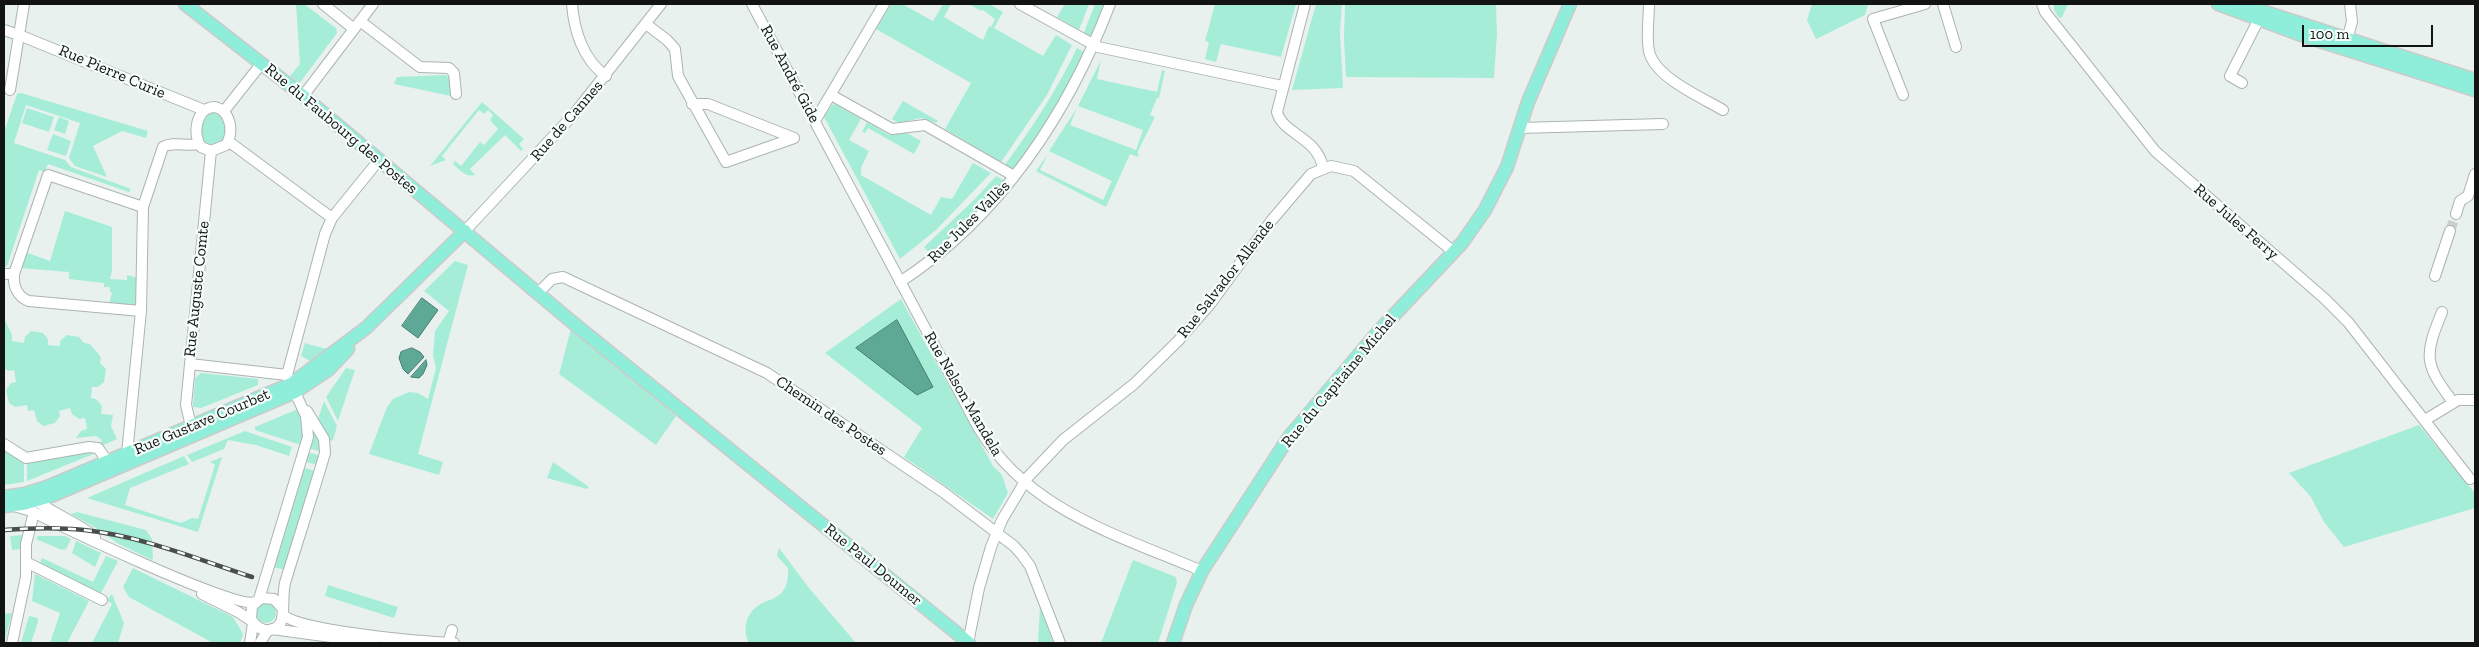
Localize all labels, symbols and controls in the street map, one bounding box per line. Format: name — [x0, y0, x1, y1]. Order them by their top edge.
scale bar — [2304, 15, 2435, 47]
street label: Rue André Gide — [756, 22, 824, 126]
text: 100 m — [2310, 25, 2349, 43]
street label: Rue Pierre Curie — [56, 41, 168, 103]
street label: Rue du Faubourg des Postes — [261, 60, 421, 198]
street label: Rue de Cannes — [527, 77, 607, 165]
street label: Rue Jules Vallès — [924, 177, 1014, 267]
street label: Rue Jules Ferry — [2190, 180, 2282, 264]
street label: Rue Salvador Allende — [1174, 216, 1278, 342]
street label: Rue Auguste Comte — [180, 220, 214, 358]
street label: Rue du Capitaine Michel — [1278, 311, 1400, 451]
street label: Rue Nelson Mandela — [920, 328, 1006, 460]
street label: Chemin des Postes — [772, 372, 890, 460]
street label: Rue Gustave Courbet — [131, 385, 273, 459]
street label: Rue Paul Doumer — [820, 520, 926, 610]

